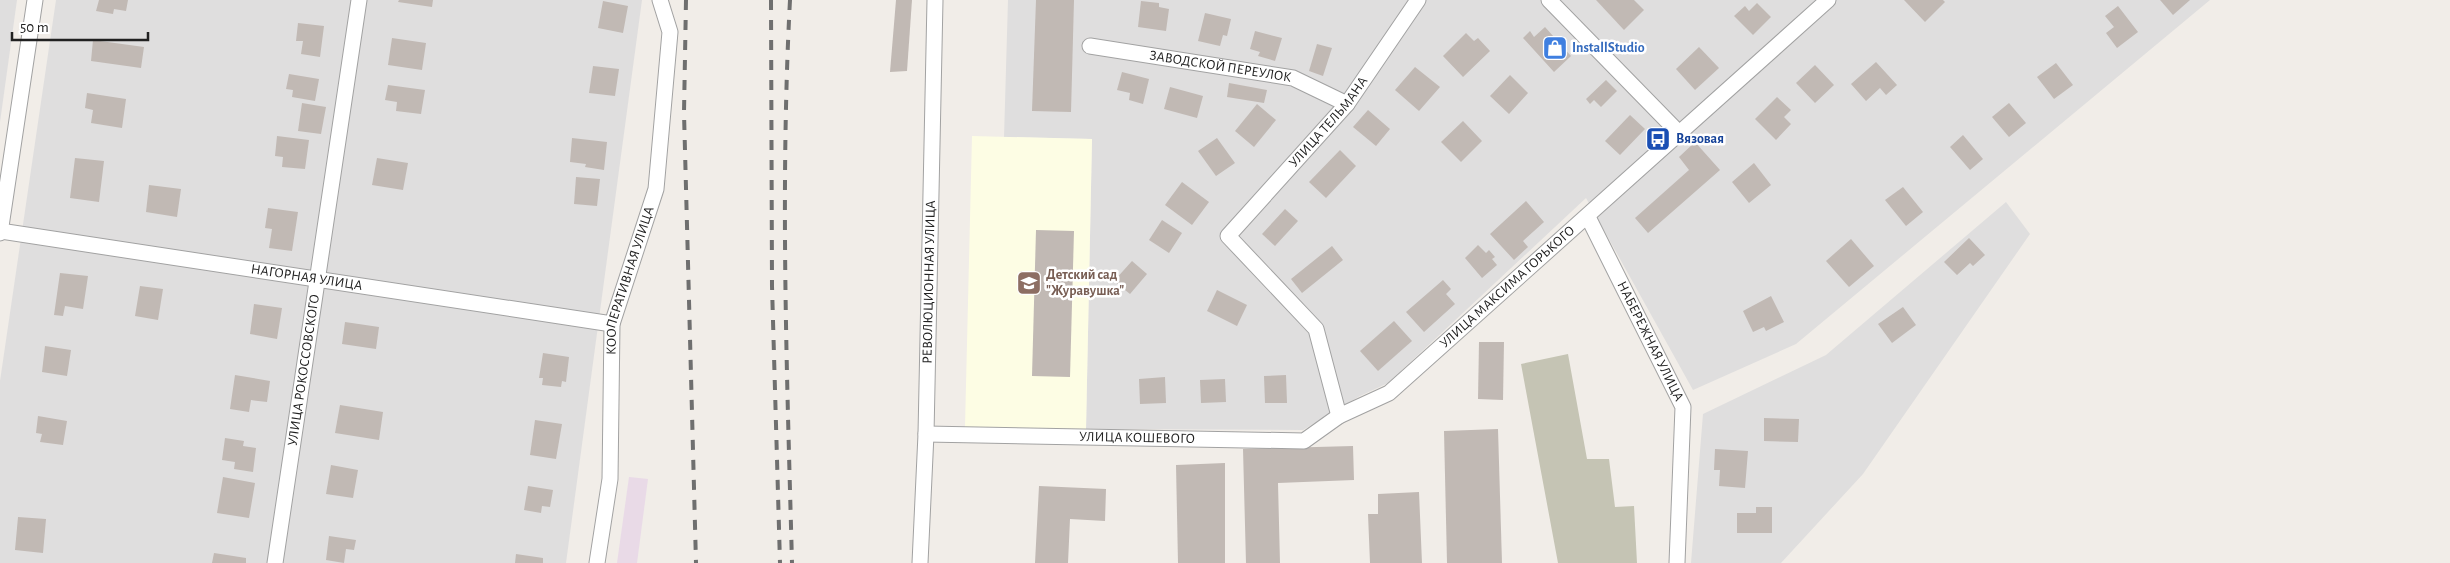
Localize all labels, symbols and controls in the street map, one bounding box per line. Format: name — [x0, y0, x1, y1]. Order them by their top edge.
scale bar — [12, 10, 149, 42]
text: 50 m — [20, 20, 49, 35]
shop icon: InstallStudio — [1542, 35, 1568, 61]
place label: InstallStudio — [1572, 41, 1645, 55]
street label: ЗАВОДСКОЙ ПЕРЕУЛОК — [1148, 48, 1292, 85]
street label: УЛИЦА ТЕЛЬМАНА — [1286, 74, 1370, 170]
bus stop icon: Вязовая — [1645, 126, 1671, 152]
place label: Вязовая — [1676, 132, 1724, 146]
street label: РЕВОЛЮЦИОННАЯ УЛИЦА — [920, 200, 938, 364]
street label: КООПЕРАТИВНАЯ УЛИЦА — [604, 205, 657, 355]
street label: УЛИЦА МАКСИМА ГОРЬКОГО — [1437, 223, 1577, 351]
street label: НАГОРНАЯ УЛИЦА — [250, 262, 363, 293]
place label: Детский сад "Журавушка" — [1046, 268, 1124, 298]
school or university icon: Детский сад "Журавушка" — [1016, 270, 1042, 296]
street label: НАБЕРЕЖНАЯ УЛИЦА — [1614, 279, 1686, 403]
street label: УЛИЦА РОКОССОВСКОГО — [286, 293, 322, 447]
street label: УЛИЦА КОШЕВОГО — [1079, 430, 1195, 446]

